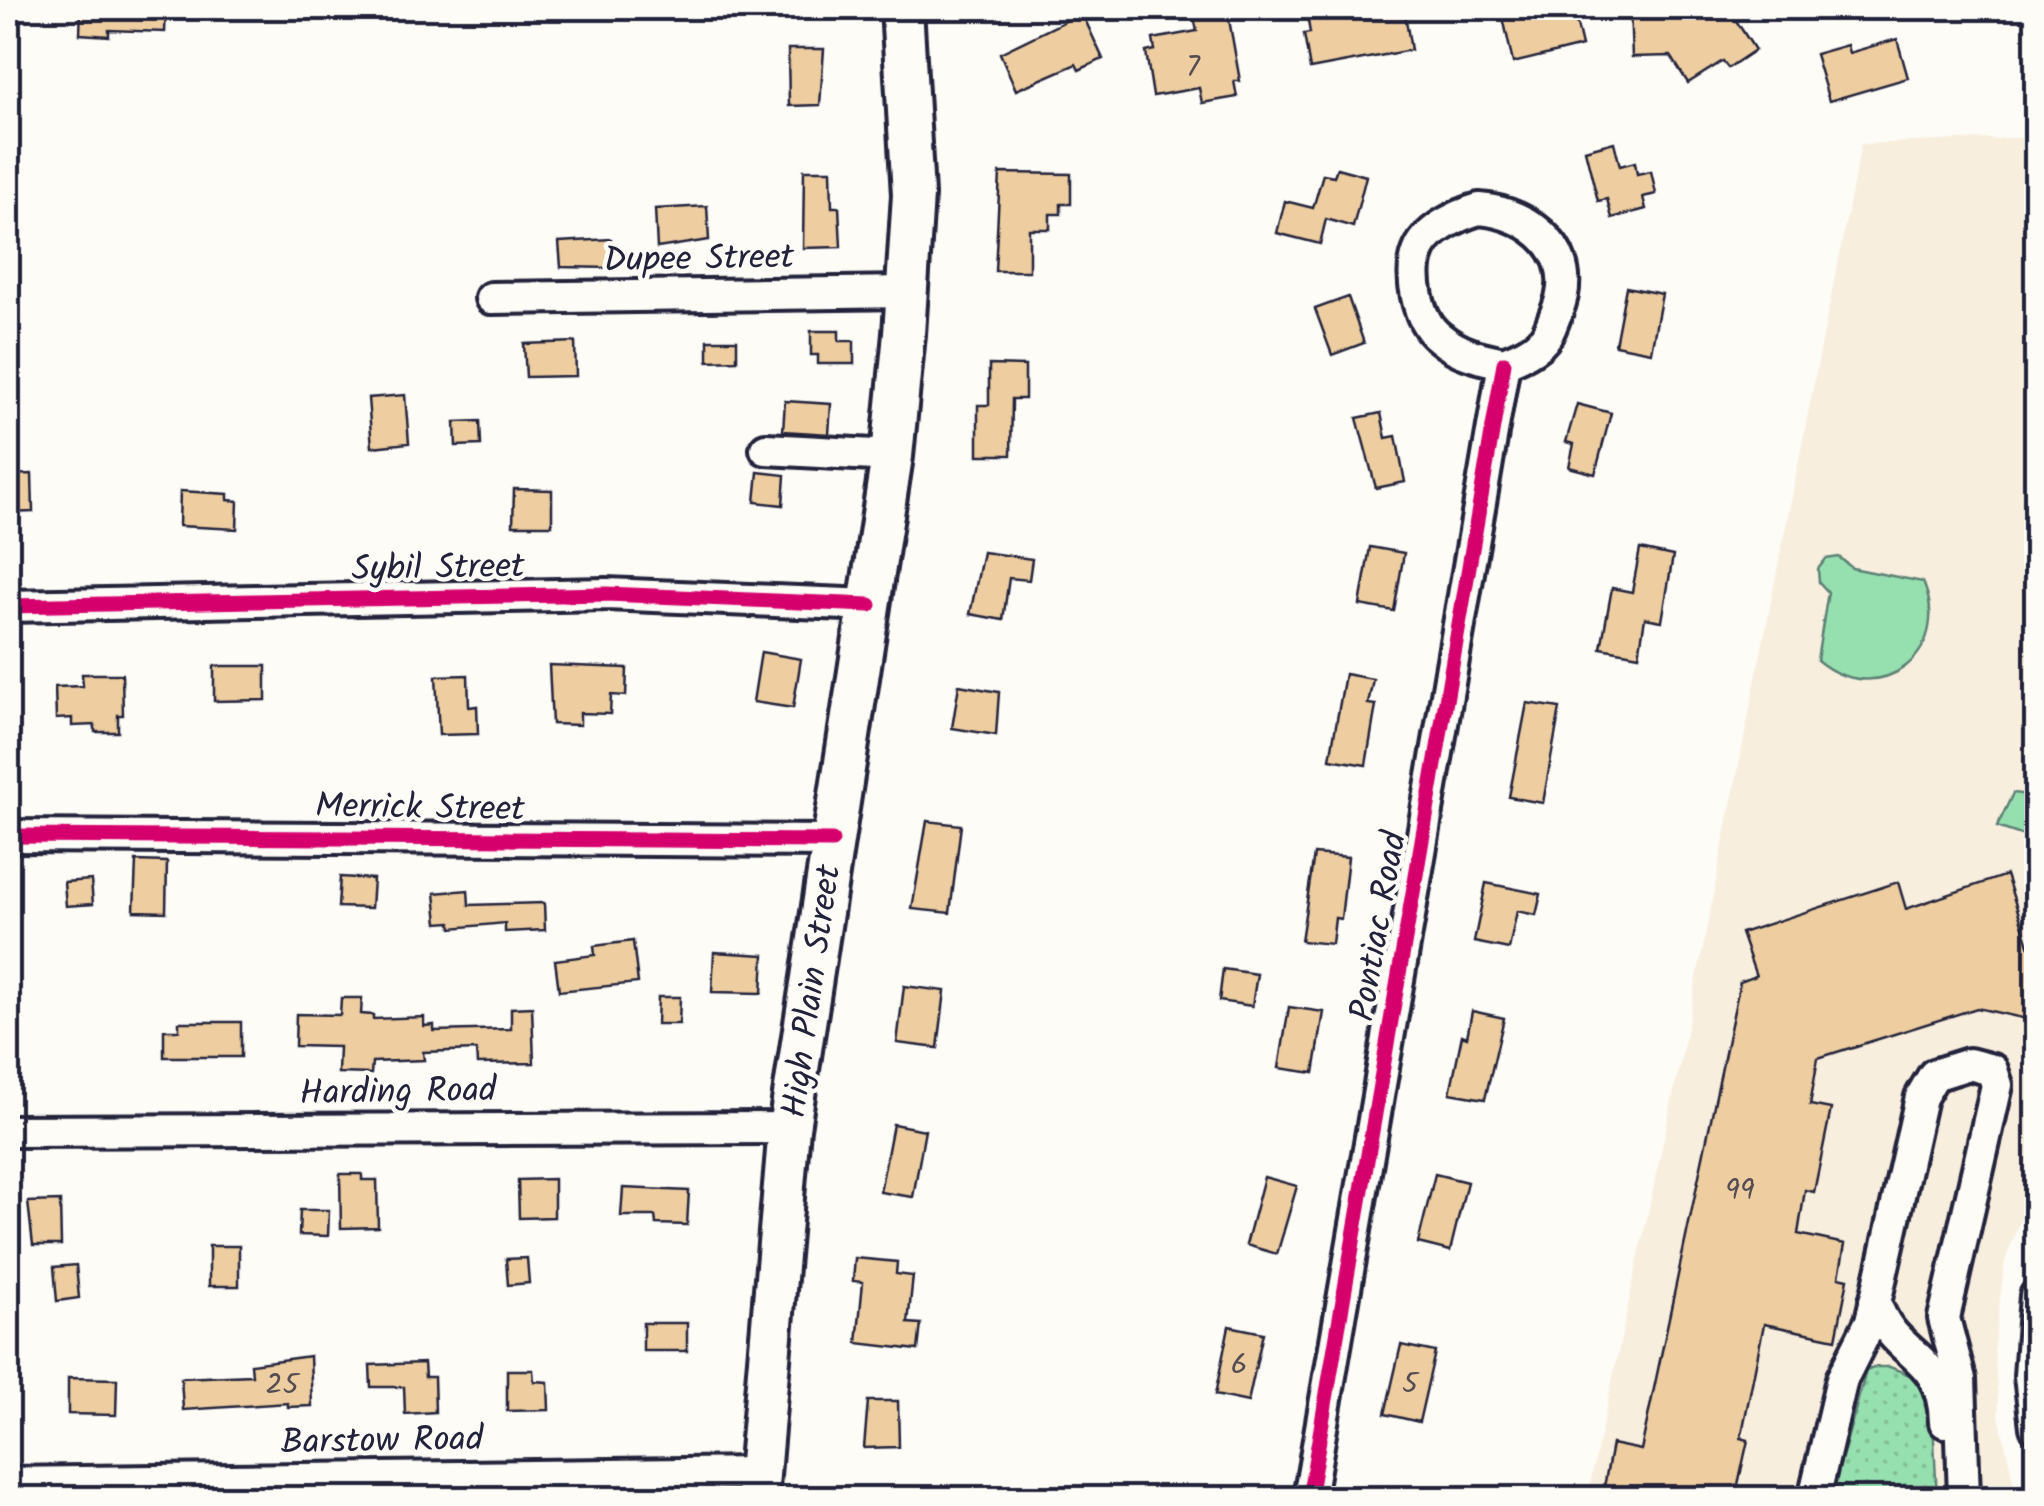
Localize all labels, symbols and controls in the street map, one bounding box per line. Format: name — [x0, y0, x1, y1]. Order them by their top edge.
house number: 7 — [1186, 44, 1201, 92]
street label: Dupee Street — [603, 230, 795, 290]
street label: Sybil Street — [351, 539, 526, 599]
street label: Merrick Street — [315, 779, 526, 839]
street label: Pontiac Road — [1336, 826, 1424, 1026]
street label: High Plain Street — [767, 861, 859, 1122]
street label: Harding Road — [299, 1063, 498, 1123]
house number: 99 — [1725, 1167, 1755, 1215]
house number: 6 — [1231, 1342, 1247, 1390]
house number: 5 — [1402, 1361, 1420, 1409]
house number: 25 — [265, 1362, 301, 1410]
street label: Barstow Road — [280, 1412, 485, 1472]

